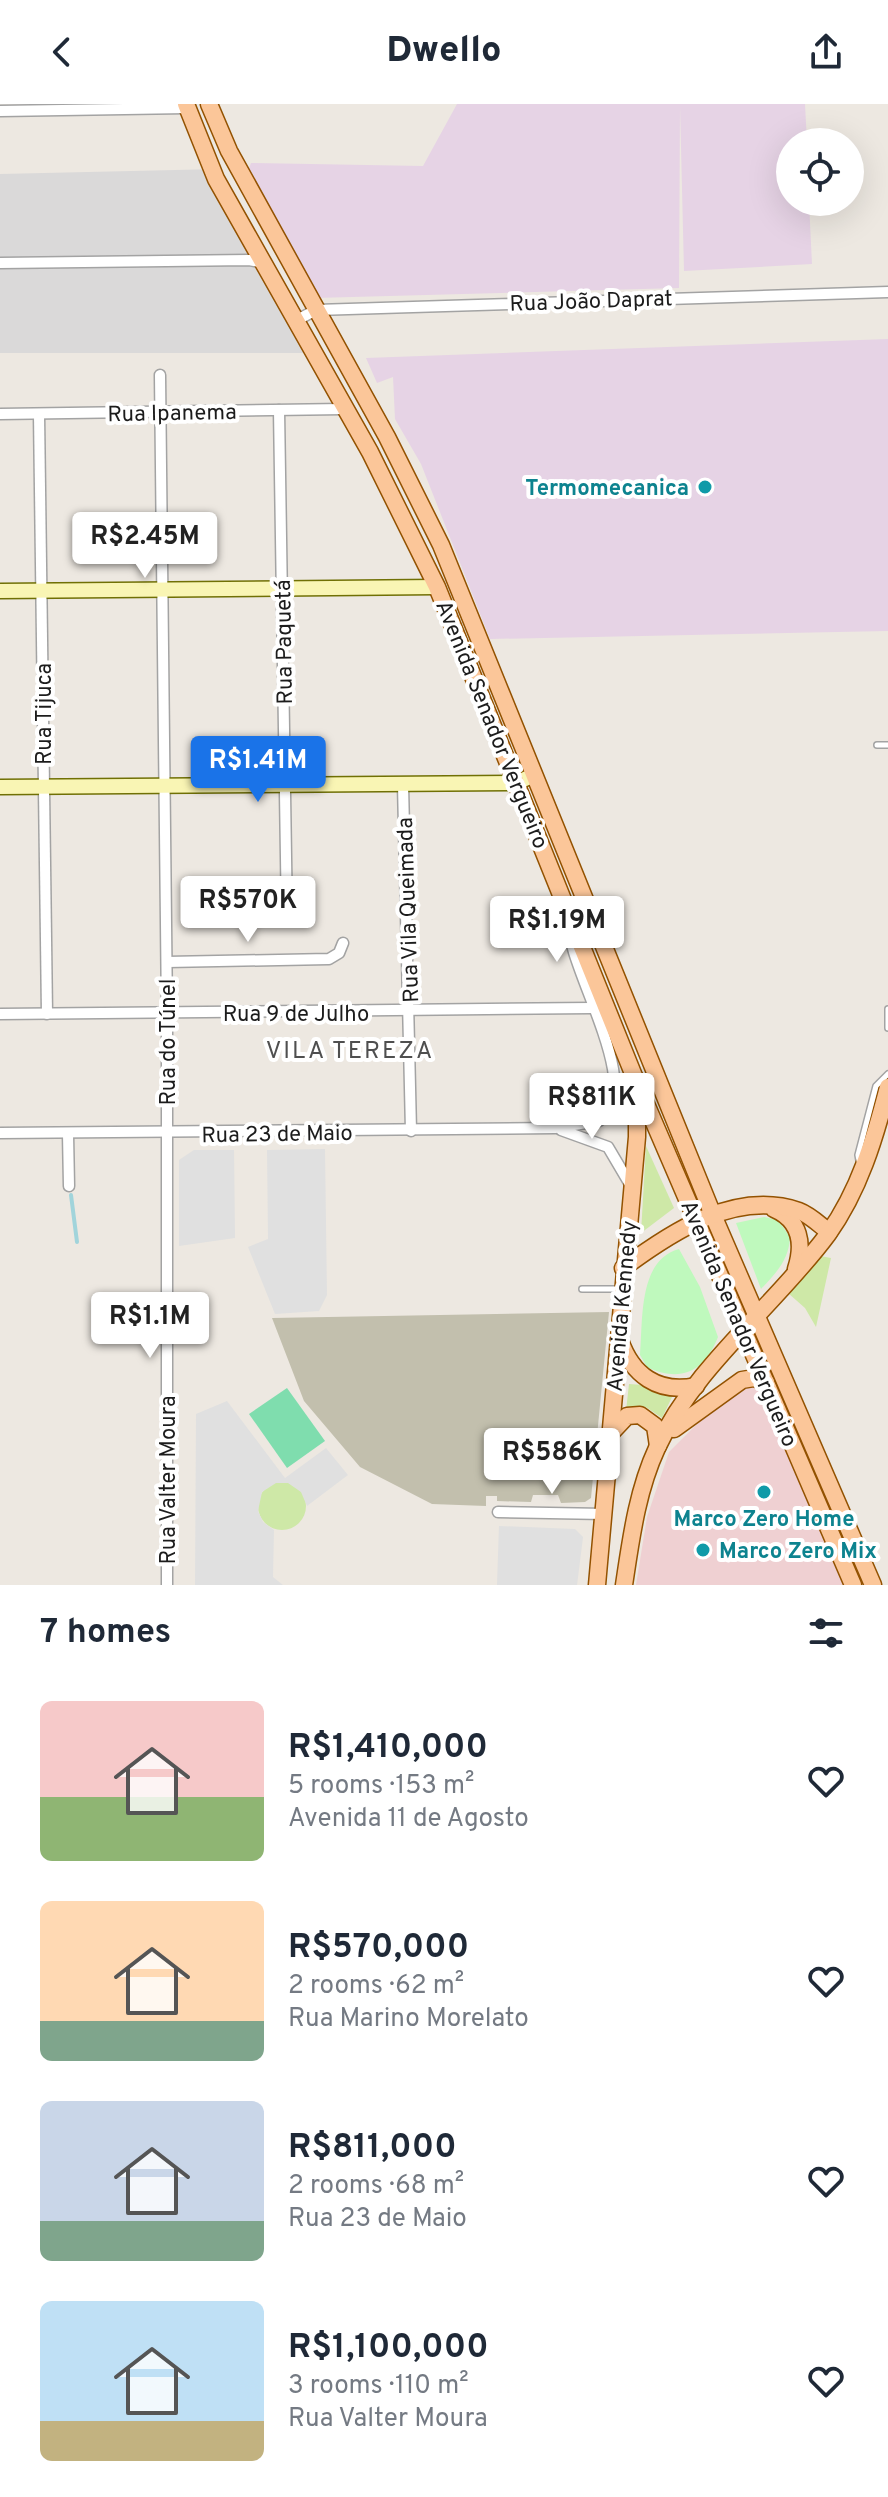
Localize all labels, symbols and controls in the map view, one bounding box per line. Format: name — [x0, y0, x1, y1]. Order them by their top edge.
text: Dwello — [387, 29, 501, 75]
icon: back — [40, 30, 84, 74]
icon: share — [804, 30, 848, 74]
map controls — [776, 128, 864, 216]
button: locate — [776, 128, 864, 216]
street label: Rua João Daprat — [509, 286, 673, 319]
street label: Rua Ipanema — [107, 400, 237, 429]
place label: Termomecanica — [525, 476, 689, 503]
marker: Termomecanica — [696, 478, 714, 496]
pin: R$2.45M — [71, 512, 219, 580]
text: R$2.45M — [90, 521, 200, 554]
street label: Rua Paquetá — [271, 579, 300, 705]
street label: Avenida Senador Vergueiro — [428, 597, 553, 853]
street label: Rua Tijuca — [32, 663, 59, 765]
pin: R$1.41M — [184, 736, 332, 804]
text: R$1.41M — [209, 745, 307, 778]
street label: Rua Vila Queimada — [393, 817, 426, 1003]
pin: R$570K — [183, 876, 313, 944]
text: R$570K — [198, 885, 298, 918]
pin: R$1.19M — [483, 896, 631, 964]
text: R$1.19M — [508, 905, 606, 938]
street label: Rua do Túnel — [156, 978, 183, 1106]
street label: Rua 9 de Julho — [223, 1002, 369, 1029]
district label: VILA TEREZA — [266, 1037, 434, 1067]
pin: R$811K — [527, 1073, 657, 1141]
text: R$811K — [547, 1082, 637, 1115]
street label: Rua 23 de Maio — [201, 1121, 353, 1150]
street label: Avenida Senador Vergueiro — [673, 1197, 802, 1451]
street label: Avenida Kennedy — [603, 1219, 644, 1393]
pin: R$1.1M — [85, 1292, 215, 1360]
text: R$1.1M — [109, 1301, 191, 1334]
street label: Rua Valter Moura — [156, 1396, 183, 1564]
pin: R$586K — [487, 1428, 617, 1496]
text: R$586K — [502, 1437, 602, 1470]
marker: Marco Zero Home — [755, 1483, 773, 1501]
place label: Marco Zero Home — [674, 1507, 854, 1534]
place label: Marco Zero Mix — [719, 1539, 877, 1566]
marker: Marco Zero Mix — [694, 1541, 712, 1559]
icon: filters — [804, 1611, 848, 1655]
text: 7 homes — [40, 1612, 171, 1655]
text: R$1,410,000 — [288, 1727, 488, 1770]
icon: home — [104, 1733, 200, 1829]
icon: heart — [804, 1759, 848, 1803]
text: 5 rooms · 153 m² — [288, 1770, 475, 1803]
text: Avenida 11 de Agosto — [288, 1803, 529, 1836]
text: R$570,000 — [288, 1927, 469, 1970]
icon: home — [104, 1933, 200, 2029]
icon: heart — [804, 1959, 848, 2003]
text: 2 rooms · 62 m² — [288, 1970, 464, 2003]
text: Rua Marino Morelato — [288, 2003, 529, 2036]
text: R$811,000 — [288, 2127, 457, 2170]
icon: home — [104, 2133, 200, 2229]
icon: heart — [804, 2159, 848, 2203]
text: 2 rooms · 68 m² — [288, 2170, 464, 2203]
text: Rua 23 de Maio — [288, 2203, 467, 2236]
text: R$1,100,000 — [288, 2327, 489, 2370]
icon: home — [104, 2333, 200, 2429]
icon: heart — [804, 2359, 848, 2403]
text: 3 rooms · 110 m² — [288, 2370, 469, 2403]
text: Rua Valter Moura — [288, 2403, 488, 2436]

